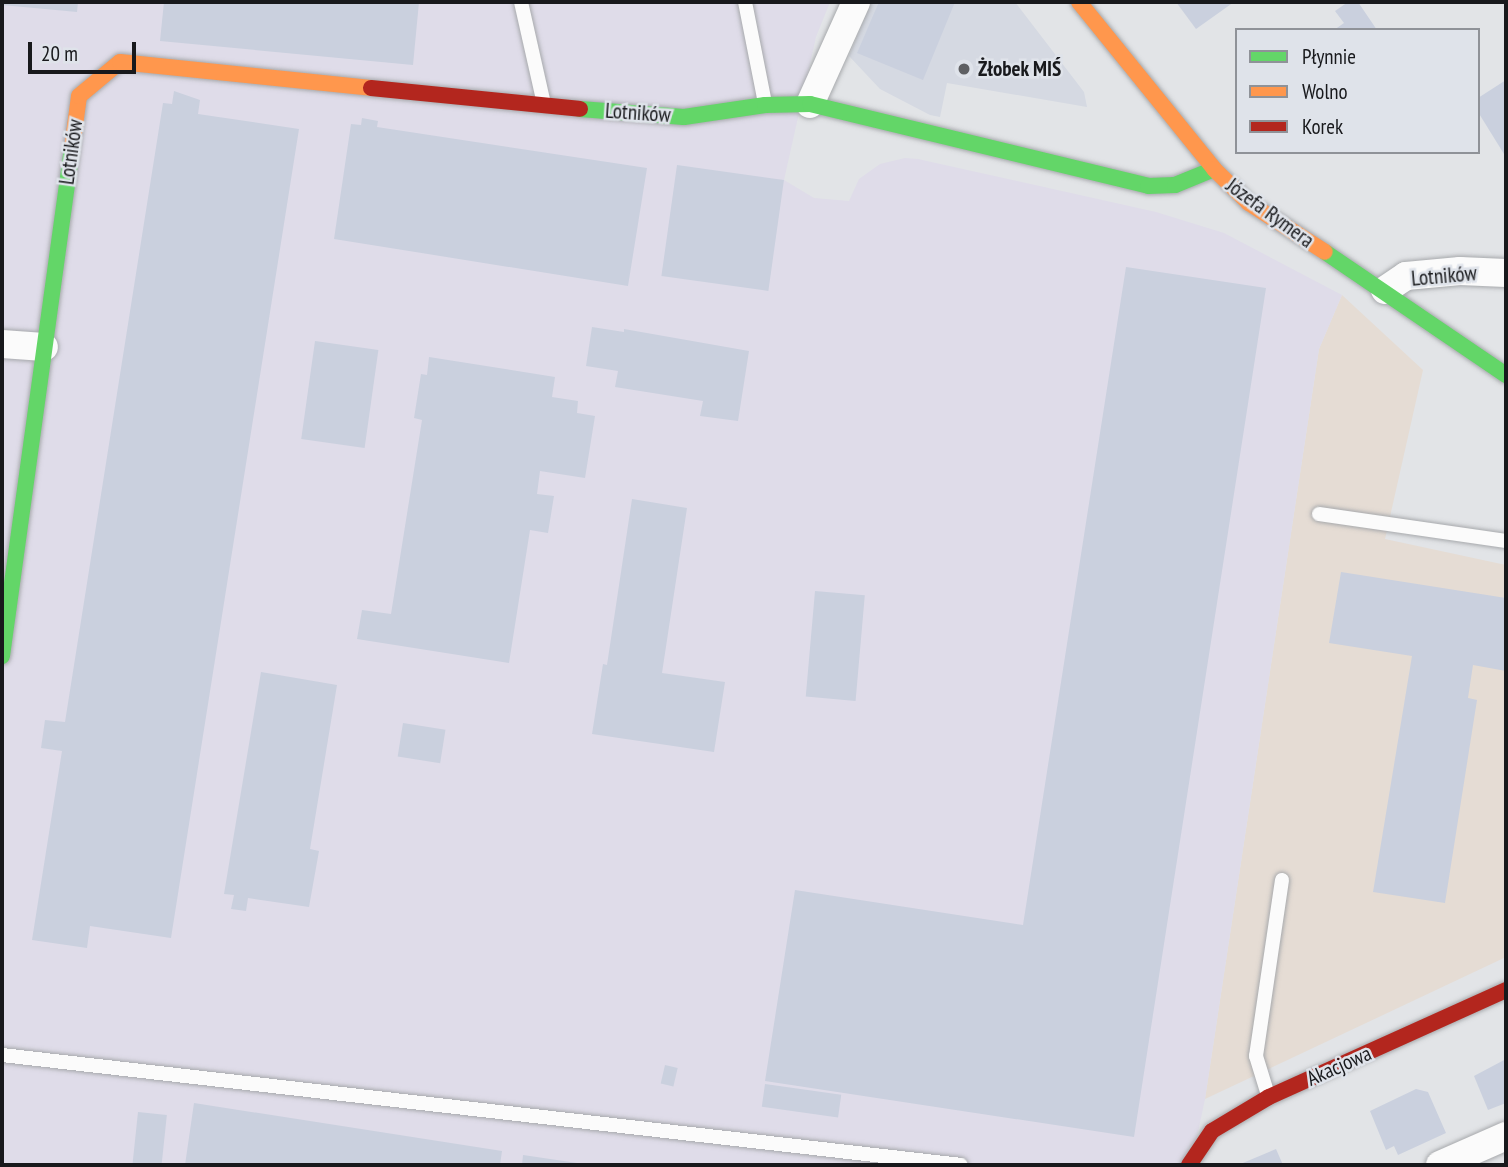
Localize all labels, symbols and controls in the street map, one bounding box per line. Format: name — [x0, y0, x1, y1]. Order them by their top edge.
scale bar — [32, 28, 140, 72]
legend — [1235, 28, 1480, 154]
text: 20 m — [41, 40, 78, 67]
text: Płynnie — [1302, 43, 1356, 70]
place label: Żłobek MIŚ — [978, 56, 1062, 82]
marker: Żłobek MIŚ — [956, 61, 972, 77]
text: Wolno — [1302, 78, 1348, 105]
street label: Lotników — [604, 98, 672, 128]
text: Korek — [1302, 113, 1343, 140]
street label: Lotników — [54, 118, 88, 186]
street label: Józefa Rymera — [1221, 173, 1319, 253]
street label: Lotników — [1410, 261, 1478, 291]
street label: Akacjowa — [1303, 1041, 1375, 1091]

